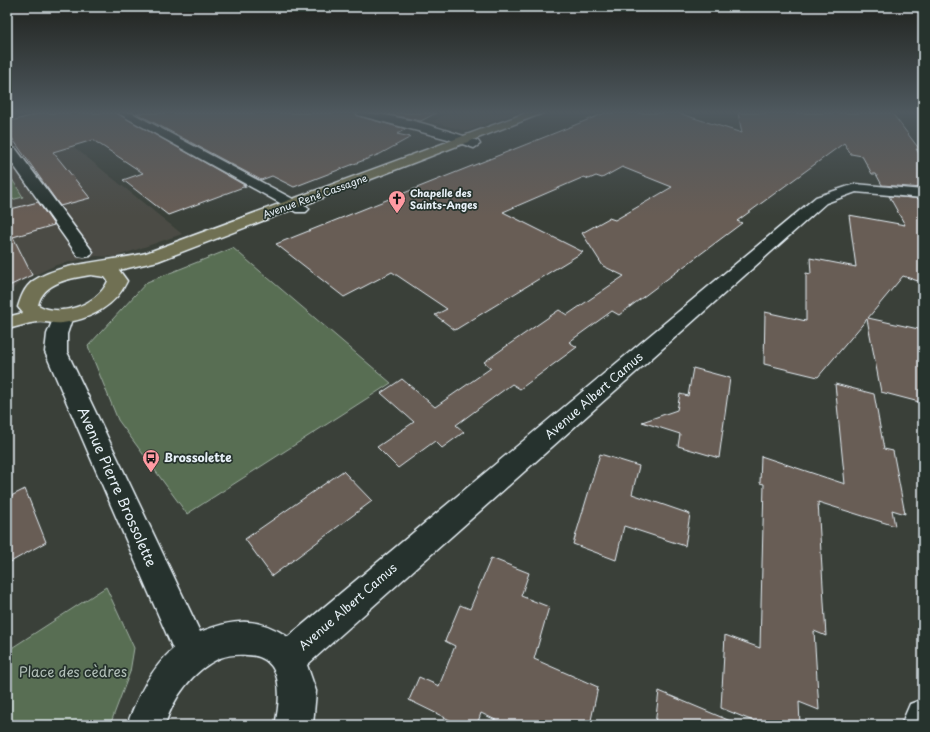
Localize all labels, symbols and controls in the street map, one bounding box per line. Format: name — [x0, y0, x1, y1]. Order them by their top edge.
street label: Avenue René Cassagne — [260, 169, 370, 222]
place label: Chapelle des Saints-Anges — [410, 185, 478, 212]
church icon: Chapelle des Saints-Anges — [387, 189, 407, 214]
street label: Avenue Albert Camus — [540, 347, 647, 443]
street label: Avenue Pierre Brossolette — [73, 404, 162, 570]
bus stop icon: Brossolette — [141, 448, 161, 473]
place label: Brossolette — [164, 448, 232, 466]
street label: Avenue Albert Camus — [294, 558, 401, 654]
park label: Place des cèdres — [19, 661, 127, 682]

